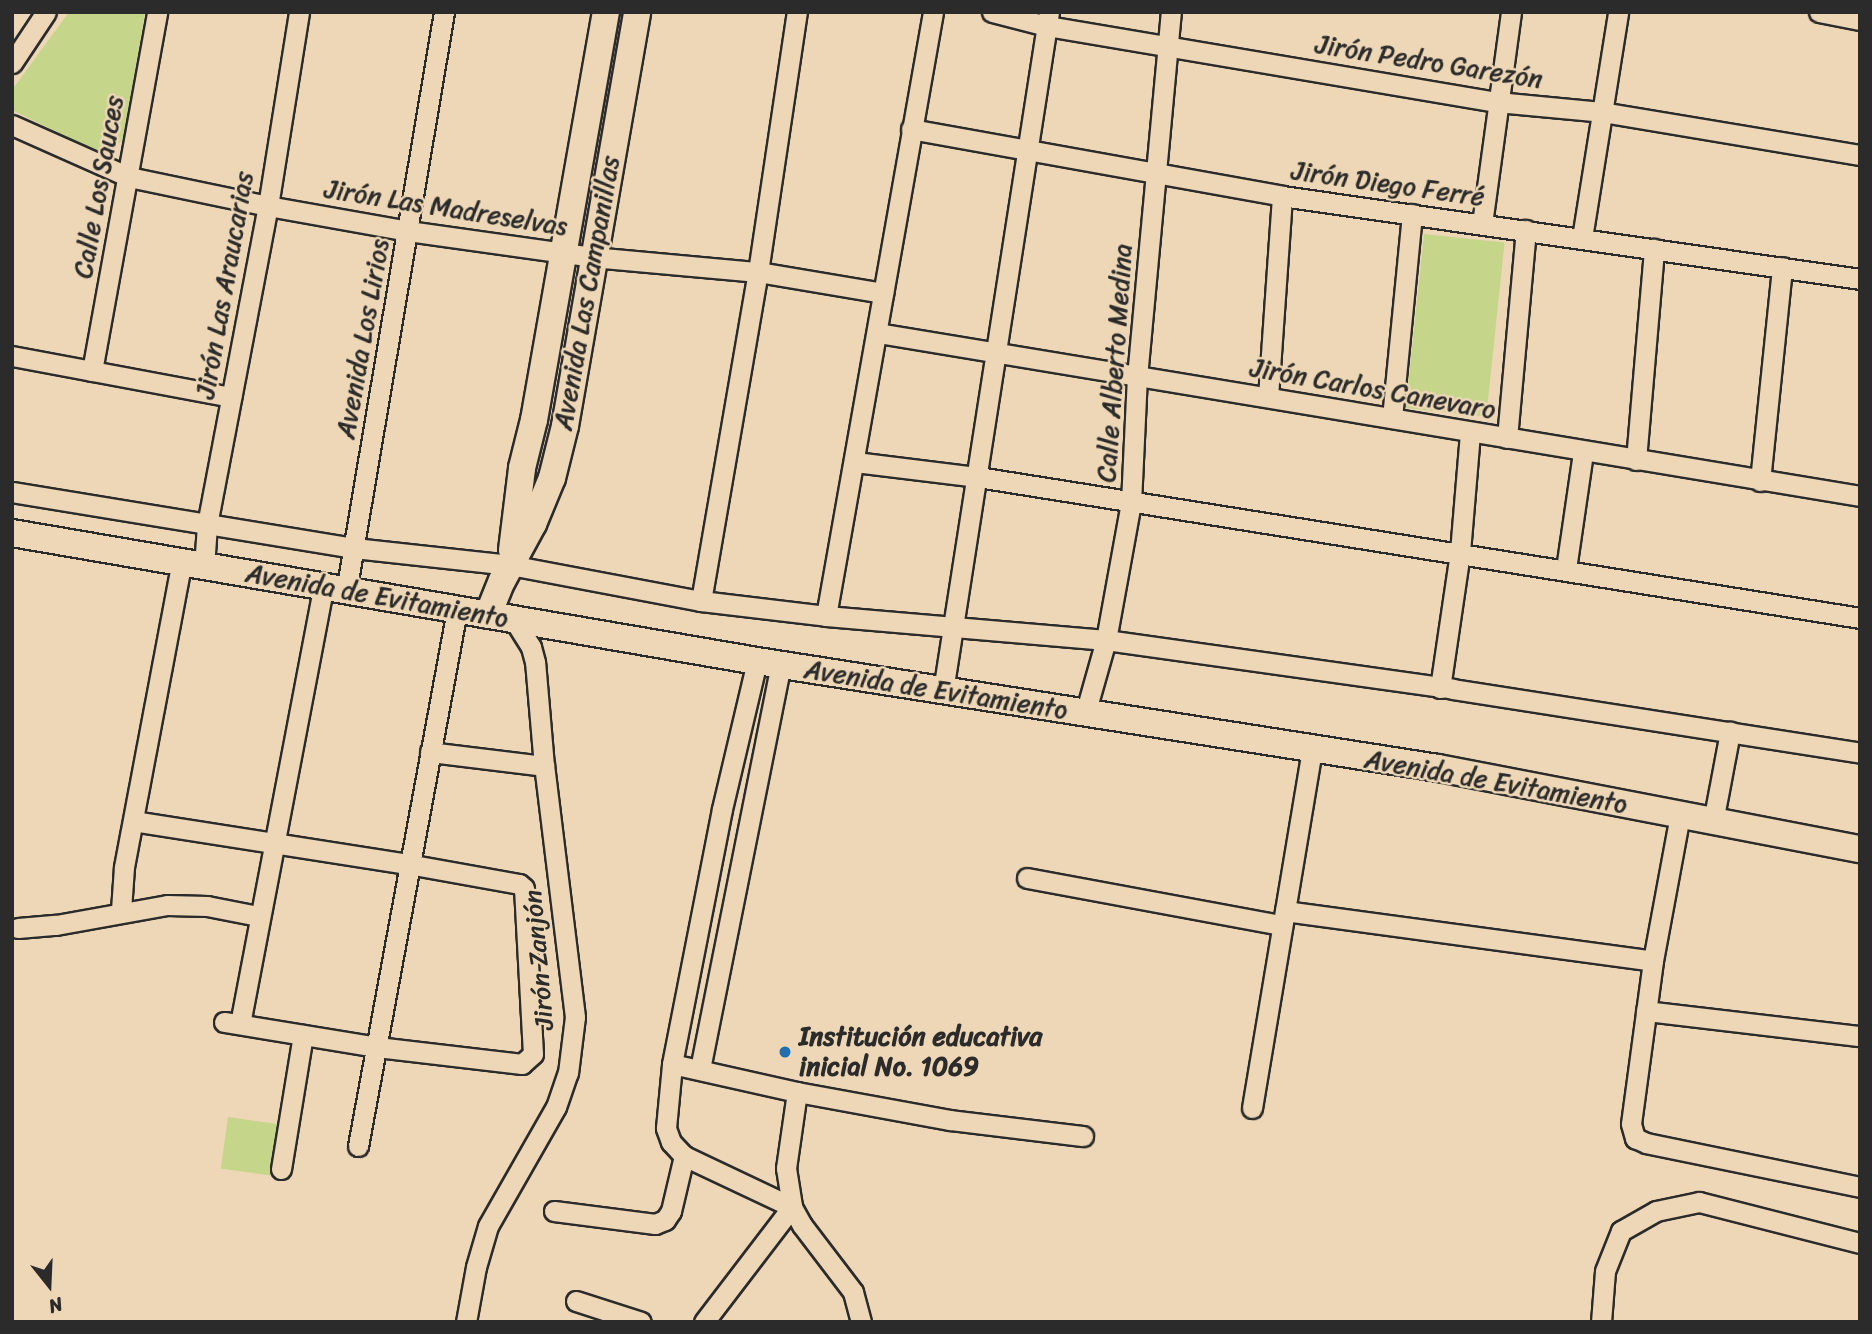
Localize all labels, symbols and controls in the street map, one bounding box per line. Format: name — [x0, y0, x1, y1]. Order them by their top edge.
street label: Jirón Pedro Garezón — [1313, 29, 1545, 95]
street label: Calle Los Sauces — [67, 91, 131, 283]
street label: Avenida Las Campanillas — [548, 154, 626, 432]
street label: Jirón Diego Ferré — [1289, 155, 1487, 213]
street label: Jirón Las Araucarias — [190, 168, 260, 402]
street label: Jirón Las Madreselvas — [322, 173, 570, 243]
street label: Avenida Los Lirios — [330, 236, 396, 442]
street label: Calle Alberto Medina — [1091, 242, 1139, 484]
street label: Jirón Carlos Canevaro — [1248, 352, 1498, 426]
street label: Avenida de Evitamiento — [242, 557, 512, 635]
street label: Avenida de Evitamiento — [801, 654, 1071, 726]
street label: Avenida de Evitamiento — [1361, 743, 1631, 821]
street label: Jirón Zanjón — [517, 888, 561, 1032]
place label: Institución educativa inicial No. 1069 — [799, 1021, 1042, 1082]
marker: Institución educativa inicial No. 1069 — [777, 1044, 793, 1060]
north arrow — [14, 1250, 84, 1320]
text: N — [44, 1288, 67, 1323]

